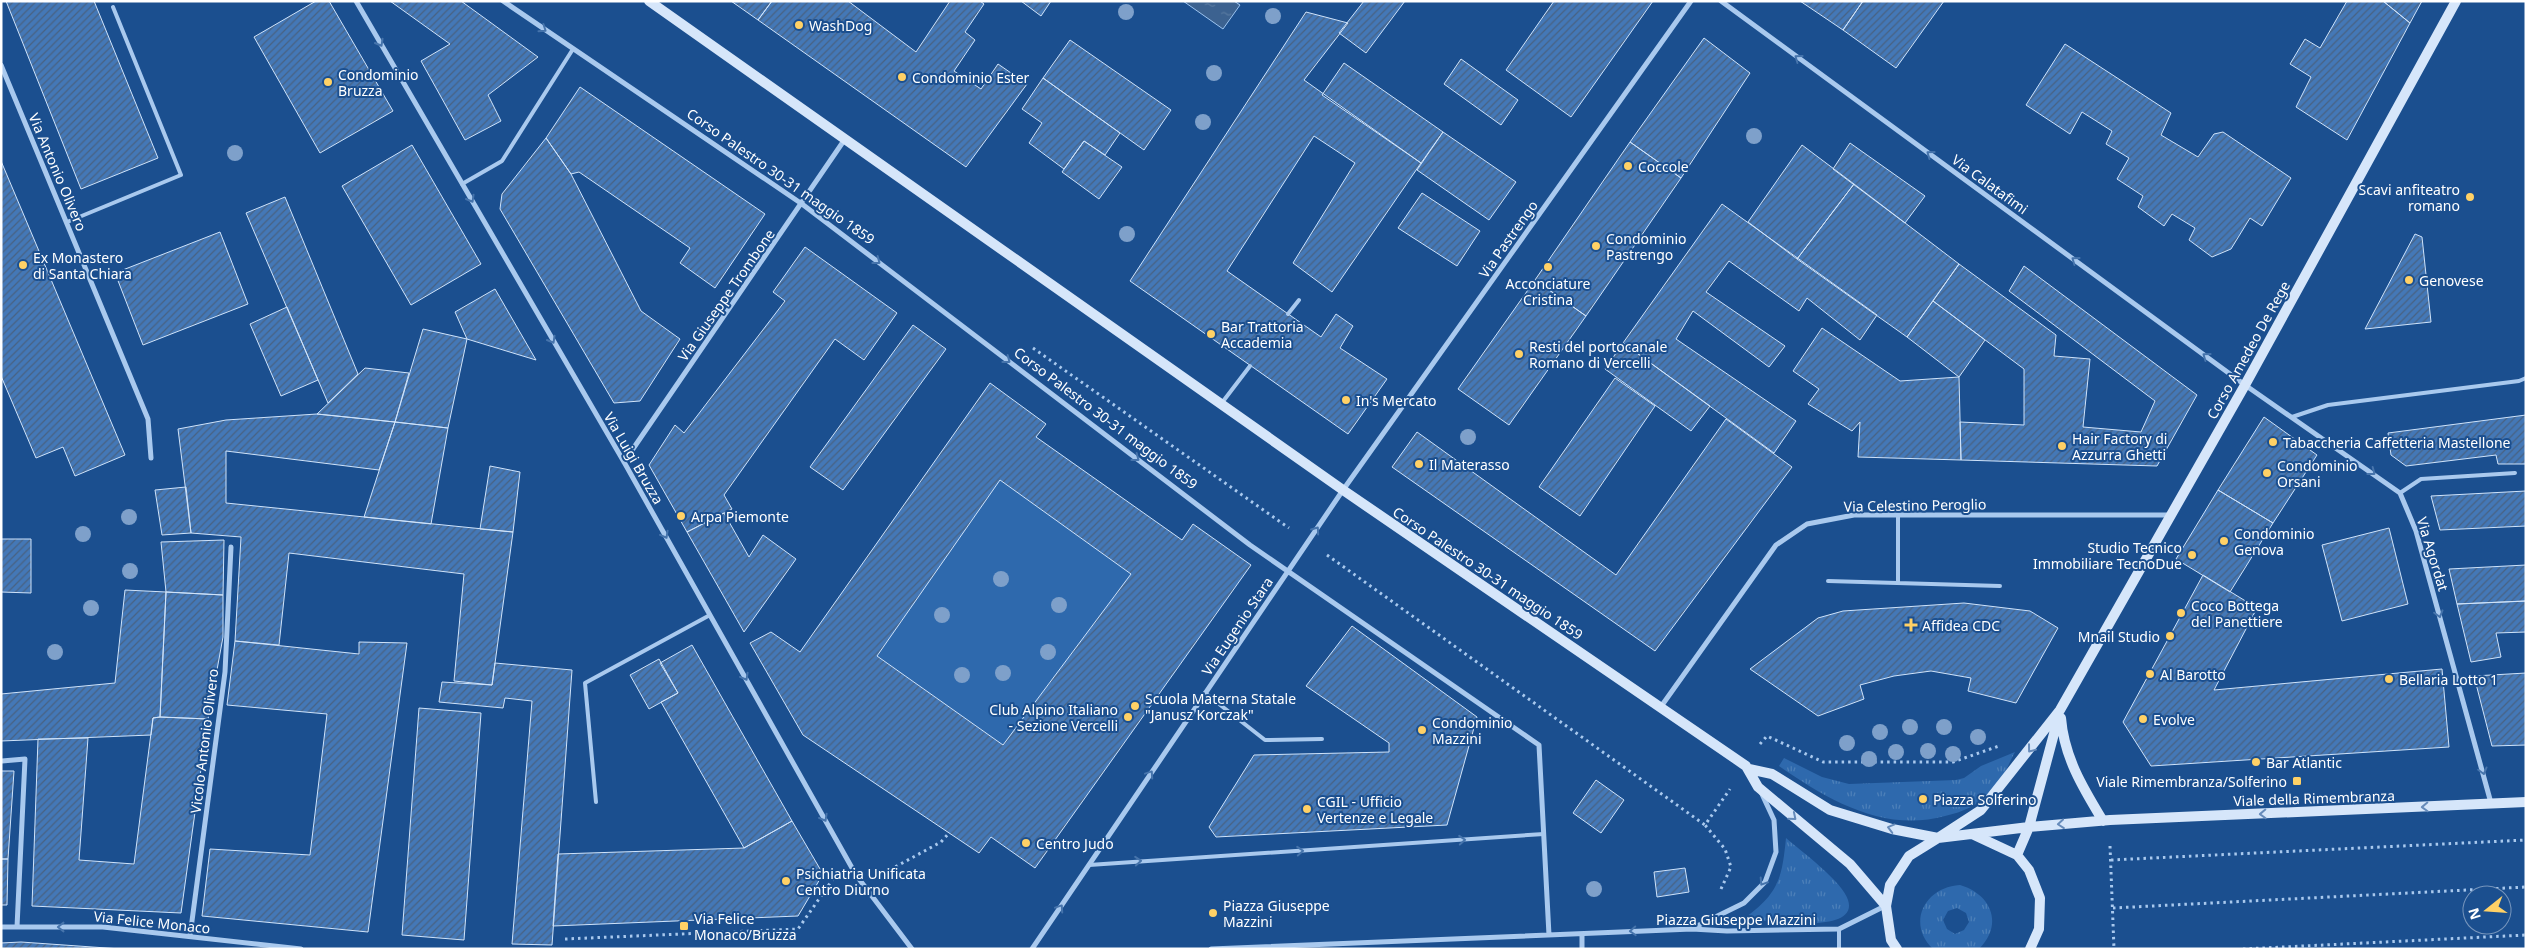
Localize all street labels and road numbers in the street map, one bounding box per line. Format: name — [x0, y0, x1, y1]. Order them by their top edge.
street label: Corso Palestro 30-31 maggio 1859 — [683, 104, 879, 248]
street label: Via Antonio Olivero — [25, 110, 91, 234]
street label: Via Calatafimi — [1948, 150, 2032, 218]
street label: Via Pastrengo — [1474, 196, 1542, 282]
street label: Via Giuseppe Trombone — [673, 225, 779, 365]
street label: Corso Amedeo De Rege — [2202, 277, 2294, 423]
street label: Corso Palestro 30-31 maggio 1859 — [1010, 343, 1202, 493]
street label: Via Luigi Bruzza — [600, 408, 668, 508]
street label: Via Celestino Peroglio — [1844, 494, 1986, 516]
street label: Corso Palestro 30-31 maggio 1859 — [1389, 502, 1587, 644]
street label: Via Agordat — [2413, 515, 2453, 593]
street label: Via Eugenio Stara — [1197, 573, 1277, 679]
street label: Vicolo Antonio Olivero — [186, 668, 222, 814]
street label: Viale della Rimembranza — [2233, 786, 2395, 810]
street label: Via Felice Monaco — [93, 906, 211, 938]
street label: Piazza Giuseppe Mazzini — [1656, 910, 1816, 929]

